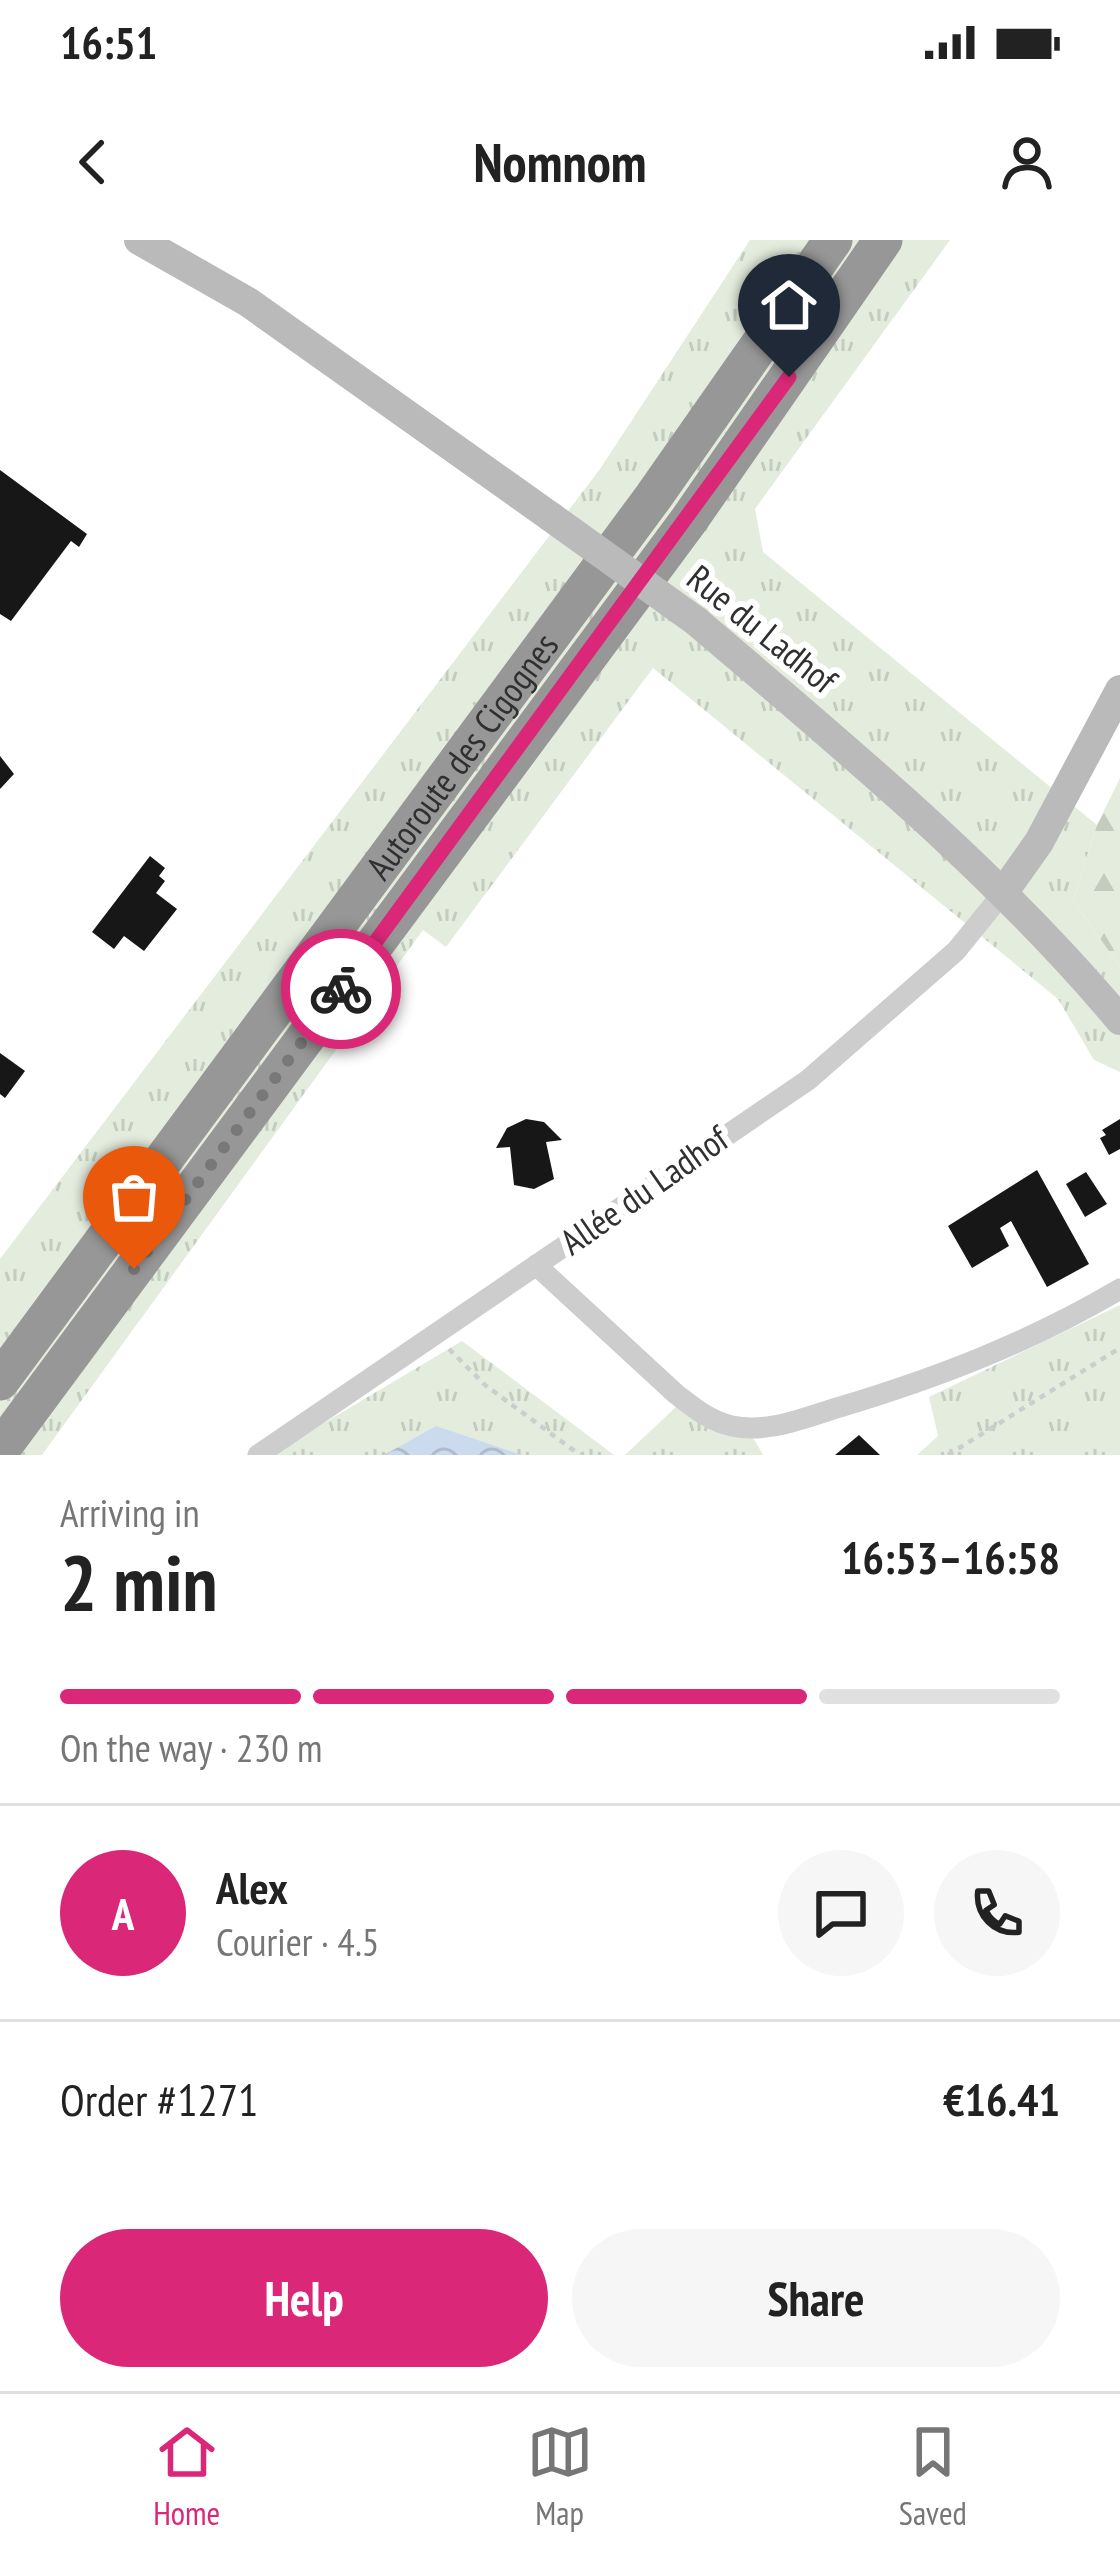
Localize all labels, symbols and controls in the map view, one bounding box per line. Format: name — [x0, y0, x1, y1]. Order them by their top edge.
text: 16:51 — [60, 13, 157, 71]
text: Nomnom — [473, 127, 647, 197]
icon: back — [60, 129, 126, 195]
icon: person — [994, 129, 1060, 195]
pin — [738, 254, 840, 377]
icon: home — [756, 272, 822, 338]
street label: Rue du Ladhof — [678, 554, 848, 704]
street label: Autoroute des Cigognes — [355, 623, 568, 888]
courier — [281, 929, 401, 1049]
icon: bike — [308, 956, 374, 1022]
street label: Allée du Ladhof — [551, 1114, 738, 1265]
pin — [83, 1146, 185, 1269]
icon: bag — [101, 1164, 167, 1230]
text: Arriving in — [60, 1487, 200, 1538]
text: 16:53–16:58 — [841, 1528, 1060, 1586]
text: 2 min — [60, 1532, 218, 1633]
text: On the way · 230 m — [60, 1722, 322, 1773]
button: chat — [778, 1850, 904, 1976]
button: phone — [934, 1850, 1060, 1976]
text: Alex — [216, 1858, 288, 1916]
text: A — [112, 1884, 134, 1942]
text: Courier · 4.5 — [216, 1916, 379, 1967]
text: Order #1271 — [60, 2070, 258, 2128]
text: €16.41 — [943, 2070, 1060, 2128]
button: Help — [60, 2229, 548, 2367]
button: Share — [572, 2229, 1060, 2367]
tab: Home — [153, 2419, 220, 2534]
tab: Map — [527, 2419, 593, 2534]
tab: Saved — [899, 2419, 967, 2534]

